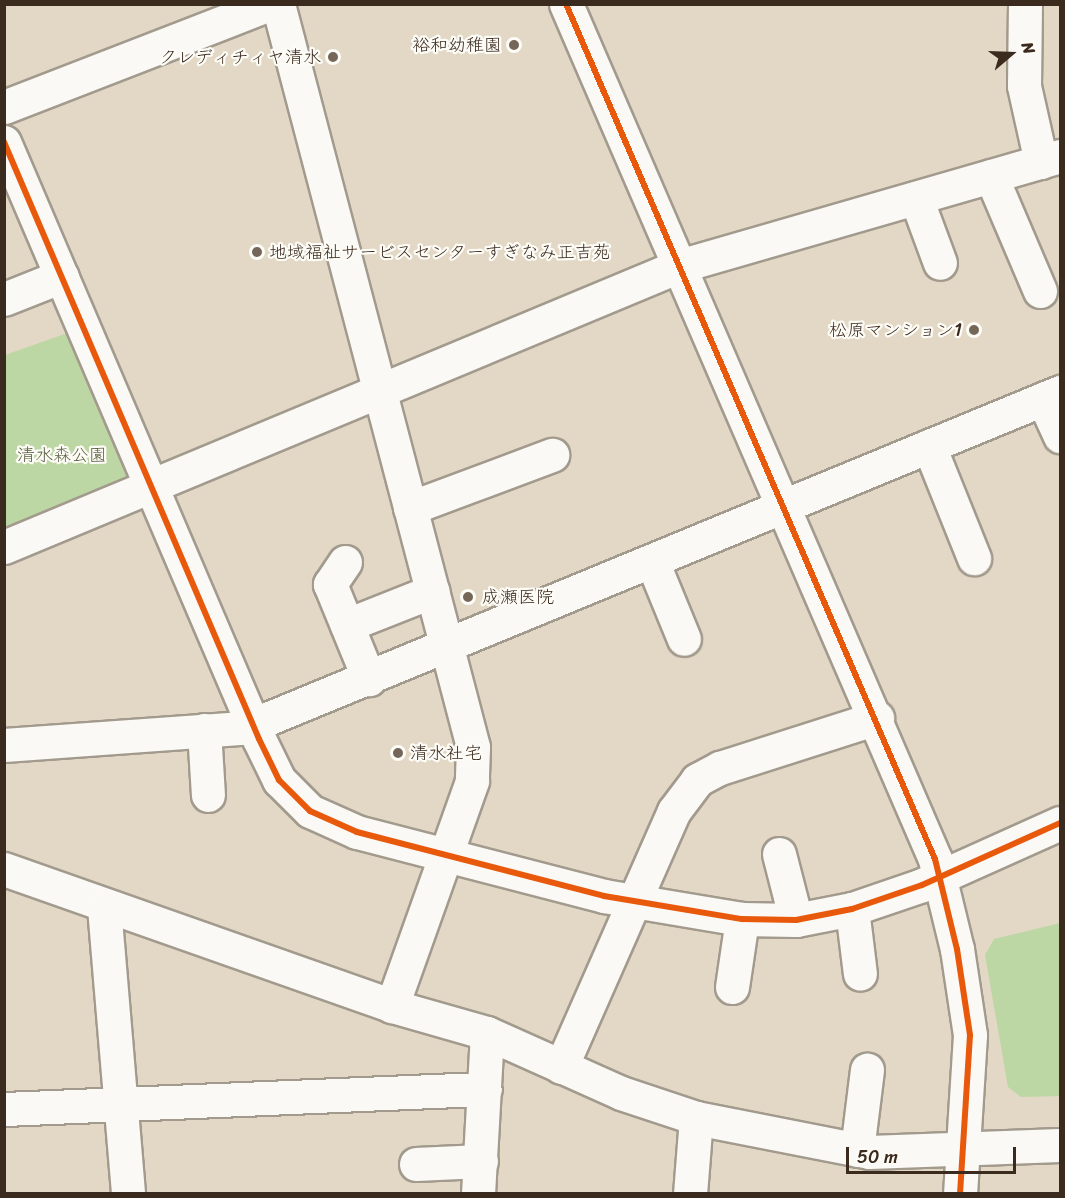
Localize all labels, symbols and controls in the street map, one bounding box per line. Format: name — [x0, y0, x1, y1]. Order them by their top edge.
north arrow — [981, 24, 1041, 84]
place label: 裕和幼稚園 — [412, 34, 502, 56]
marker: 裕和幼稚園 — [507, 38, 521, 52]
text: N — [1013, 38, 1044, 58]
place label: クレディチィヤ清水 — [159, 46, 321, 68]
marker: クレディチィヤ清水 — [326, 50, 340, 64]
place label: 地域福祉サービスセンターすぎなみ正吉苑 — [269, 241, 611, 263]
marker: 地域福祉サービスセンターすぎなみ正吉苑 — [250, 245, 264, 259]
place label: 松原マンション1 — [828, 319, 962, 341]
marker: 松原マンション1 — [967, 323, 981, 337]
park label: 清水森公園 — [17, 444, 107, 466]
place label: 成瀬医院 — [482, 586, 554, 608]
marker: 成瀬医院 — [459, 588, 477, 606]
place label: 清水社宅 — [410, 742, 482, 764]
marker: 清水社宅 — [391, 746, 405, 760]
scale bar — [849, 1135, 1018, 1173]
text: 50 m — [857, 1141, 898, 1173]

